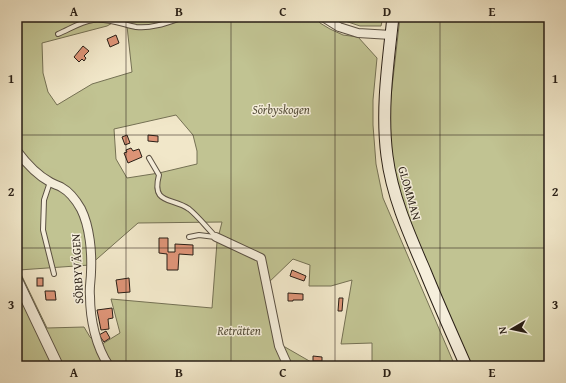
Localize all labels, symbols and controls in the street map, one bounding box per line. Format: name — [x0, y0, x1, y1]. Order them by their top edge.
text: A — [70, 2, 79, 21]
text: B — [175, 2, 183, 21]
text: C — [279, 2, 287, 21]
text: D — [383, 2, 391, 21]
text: E — [489, 2, 496, 21]
text: 1 — [8, 69, 14, 88]
text: 1 — [552, 69, 558, 88]
park label: Sörbyskogen — [252, 101, 310, 118]
street label: GLOMMAN — [394, 164, 426, 222]
text: 2 — [8, 182, 15, 201]
text: 2 — [552, 182, 559, 201]
street label: SÖRBYVÄGEN — [67, 233, 87, 304]
text: 3 — [8, 295, 14, 314]
text: 3 — [552, 295, 558, 314]
north arrow — [492, 309, 532, 349]
park label: Reträtten — [216, 322, 261, 339]
text: N — [494, 325, 511, 335]
text: A — [70, 363, 79, 382]
text: B — [175, 363, 183, 382]
text: C — [279, 363, 287, 382]
text: D — [383, 363, 391, 382]
text: E — [489, 363, 496, 382]

